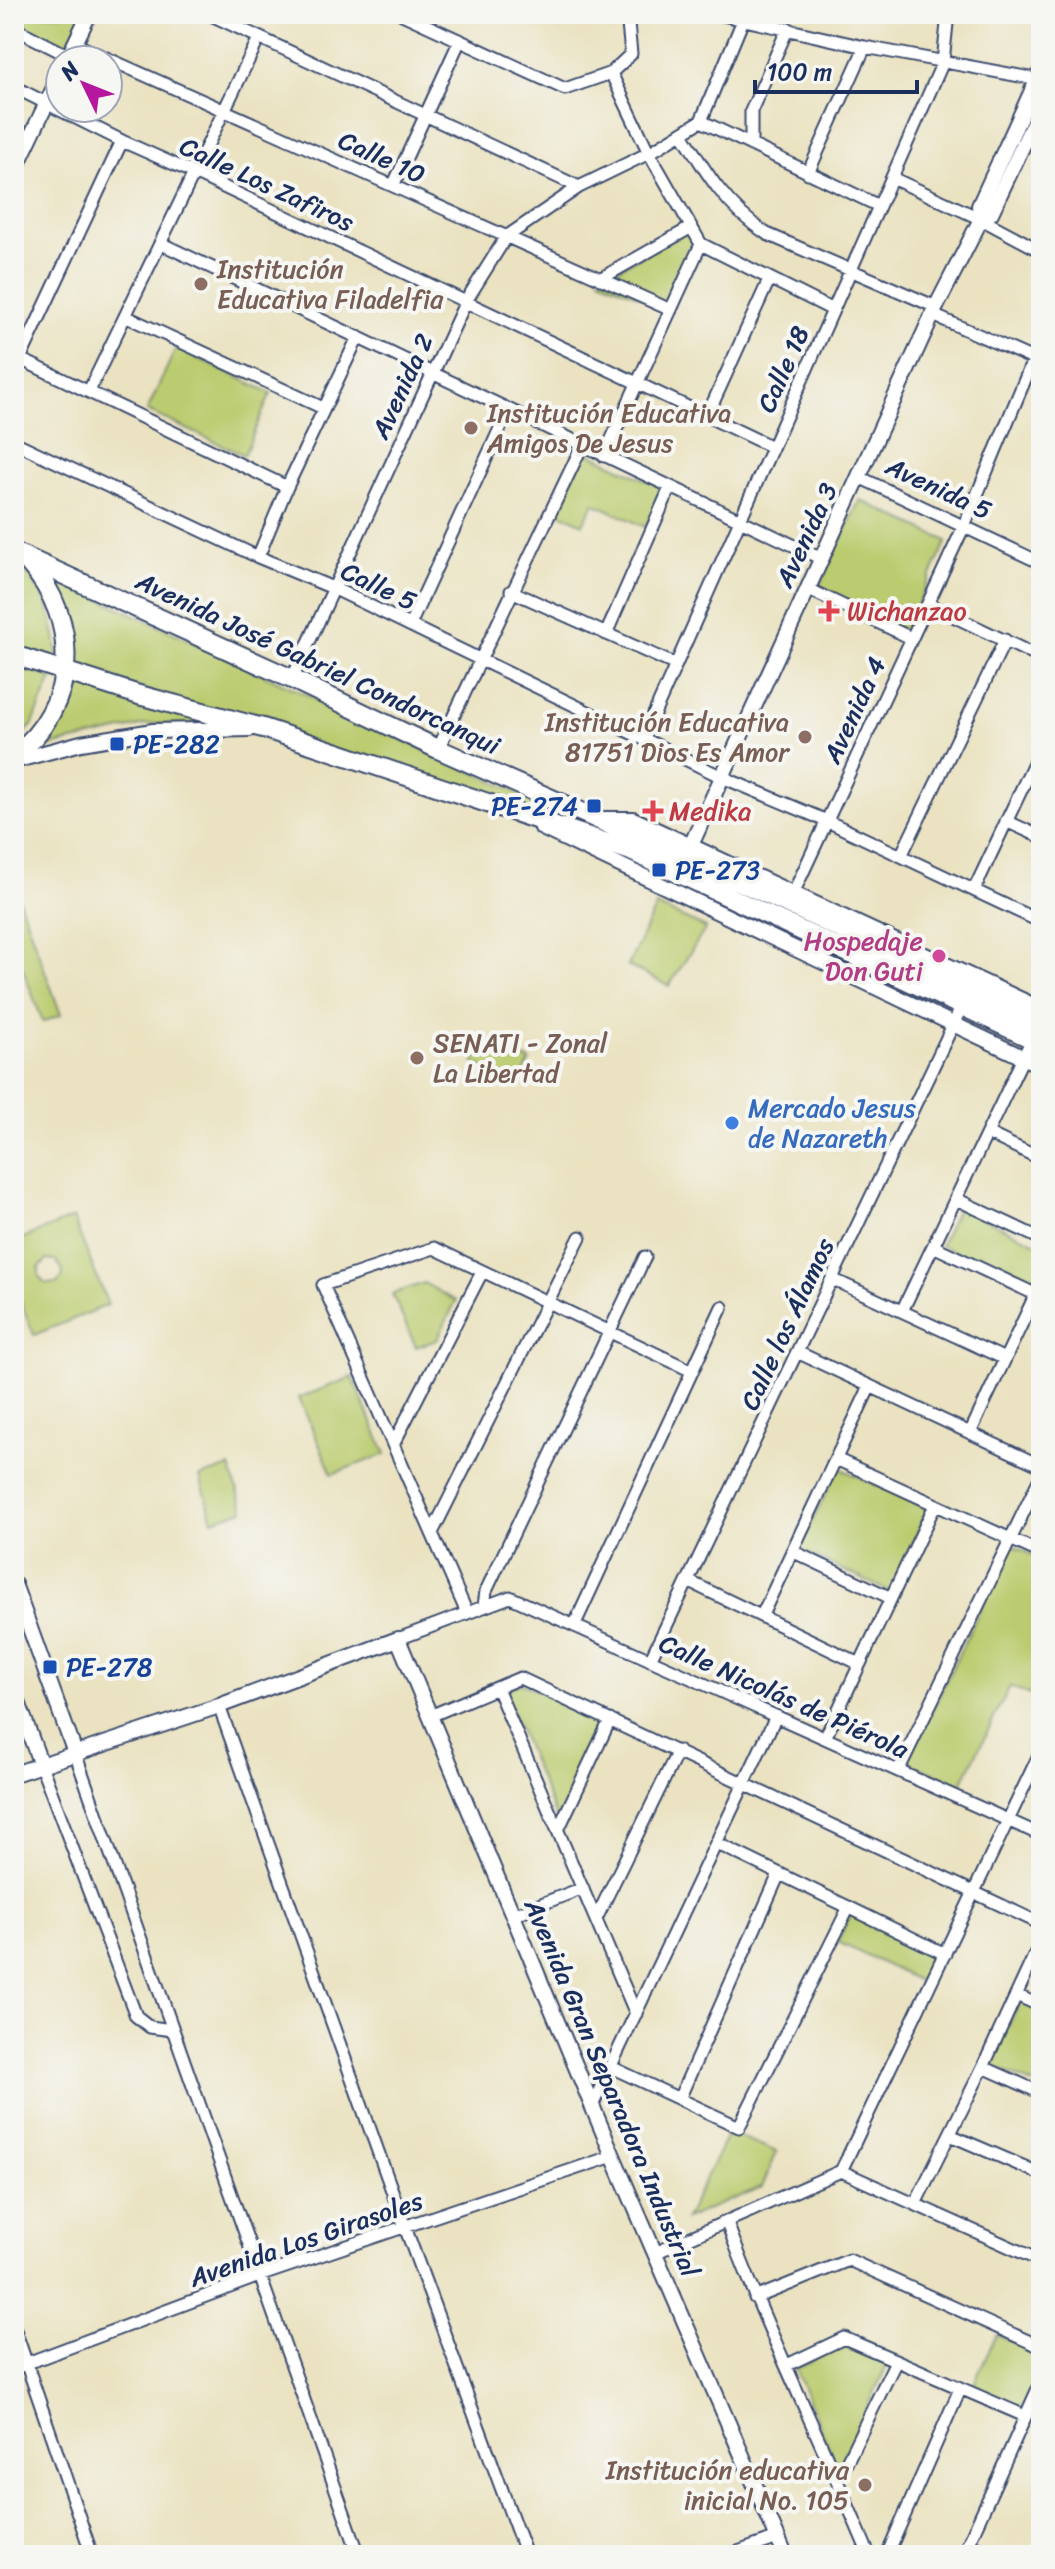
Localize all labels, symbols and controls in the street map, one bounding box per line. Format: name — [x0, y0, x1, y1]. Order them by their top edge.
north arrow — [44, 44, 124, 124]
scale bar — [755, 44, 917, 94]
text: N — [50, 51, 90, 90]
text: 100 m — [767, 51, 832, 93]
street label: Calle 10 — [331, 117, 433, 197]
street label: Calle Los Zafiros — [172, 123, 362, 245]
place label: Institución Educativa Filadelfia — [216, 246, 444, 322]
marker: Institución Educativa Filadelfia — [192, 275, 210, 293]
street label: Calle 18 — [743, 318, 823, 420]
street label: Avenida 2 — [357, 325, 447, 447]
place label: Institución Educativa Amigos De Jesus — [486, 390, 731, 466]
marker: Institución Educativa Amigos De Jesus — [462, 419, 480, 437]
street label: Avenida 5 — [877, 443, 1000, 533]
street label: Avenida 3 — [761, 475, 850, 596]
street label: Calle 5 — [333, 548, 425, 624]
street label: Avenida José Gabriel Condorcanqui — [127, 558, 509, 768]
place label: Wichanzao — [847, 588, 967, 634]
marker: Wichanzao — [818, 600, 840, 622]
street label: Avenida 4 — [809, 649, 899, 772]
place label: Institución Educativa 81751 Dios Es Amor — [544, 699, 790, 775]
place label: PE-282 — [133, 721, 220, 767]
marker: Institución Educativa 81751 Dios Es Amor — [796, 728, 814, 746]
marker: PE-282 — [108, 735, 126, 753]
place label: PE-274 — [491, 783, 578, 829]
place label: Medika — [669, 788, 751, 834]
marker: PE-274 — [585, 797, 603, 815]
marker: Medika — [644, 802, 662, 820]
place label: PE-273 — [675, 847, 760, 893]
marker: PE-273 — [650, 861, 668, 879]
place label: Hospedaje Don Guti — [804, 918, 924, 994]
marker: Hospedaje Don Guti — [930, 947, 948, 965]
place label: SENATI - Zonal La Libertad — [433, 1020, 608, 1096]
marker: SENATI - Zonal La Libertad — [408, 1049, 426, 1067]
place label: Mercado Jesus de Nazareth — [748, 1085, 916, 1161]
marker: Mercado Jesus de Nazareth — [723, 1114, 741, 1132]
street label: Calle los Álamos — [727, 1229, 848, 1418]
street label: Calle Nicolás de Piérola — [652, 1620, 917, 1772]
place label: PE-278 — [66, 1644, 153, 1690]
marker: PE-278 — [41, 1658, 59, 1676]
street label: Avenida Gran Separadora Industrial — [511, 1890, 713, 2285]
street label: Avenida Los Girasoles — [182, 2177, 429, 2301]
place label: Institución educativa inicial No. 105 — [605, 2447, 850, 2523]
marker: Institución educativa inicial No. 105 — [856, 2476, 874, 2494]

